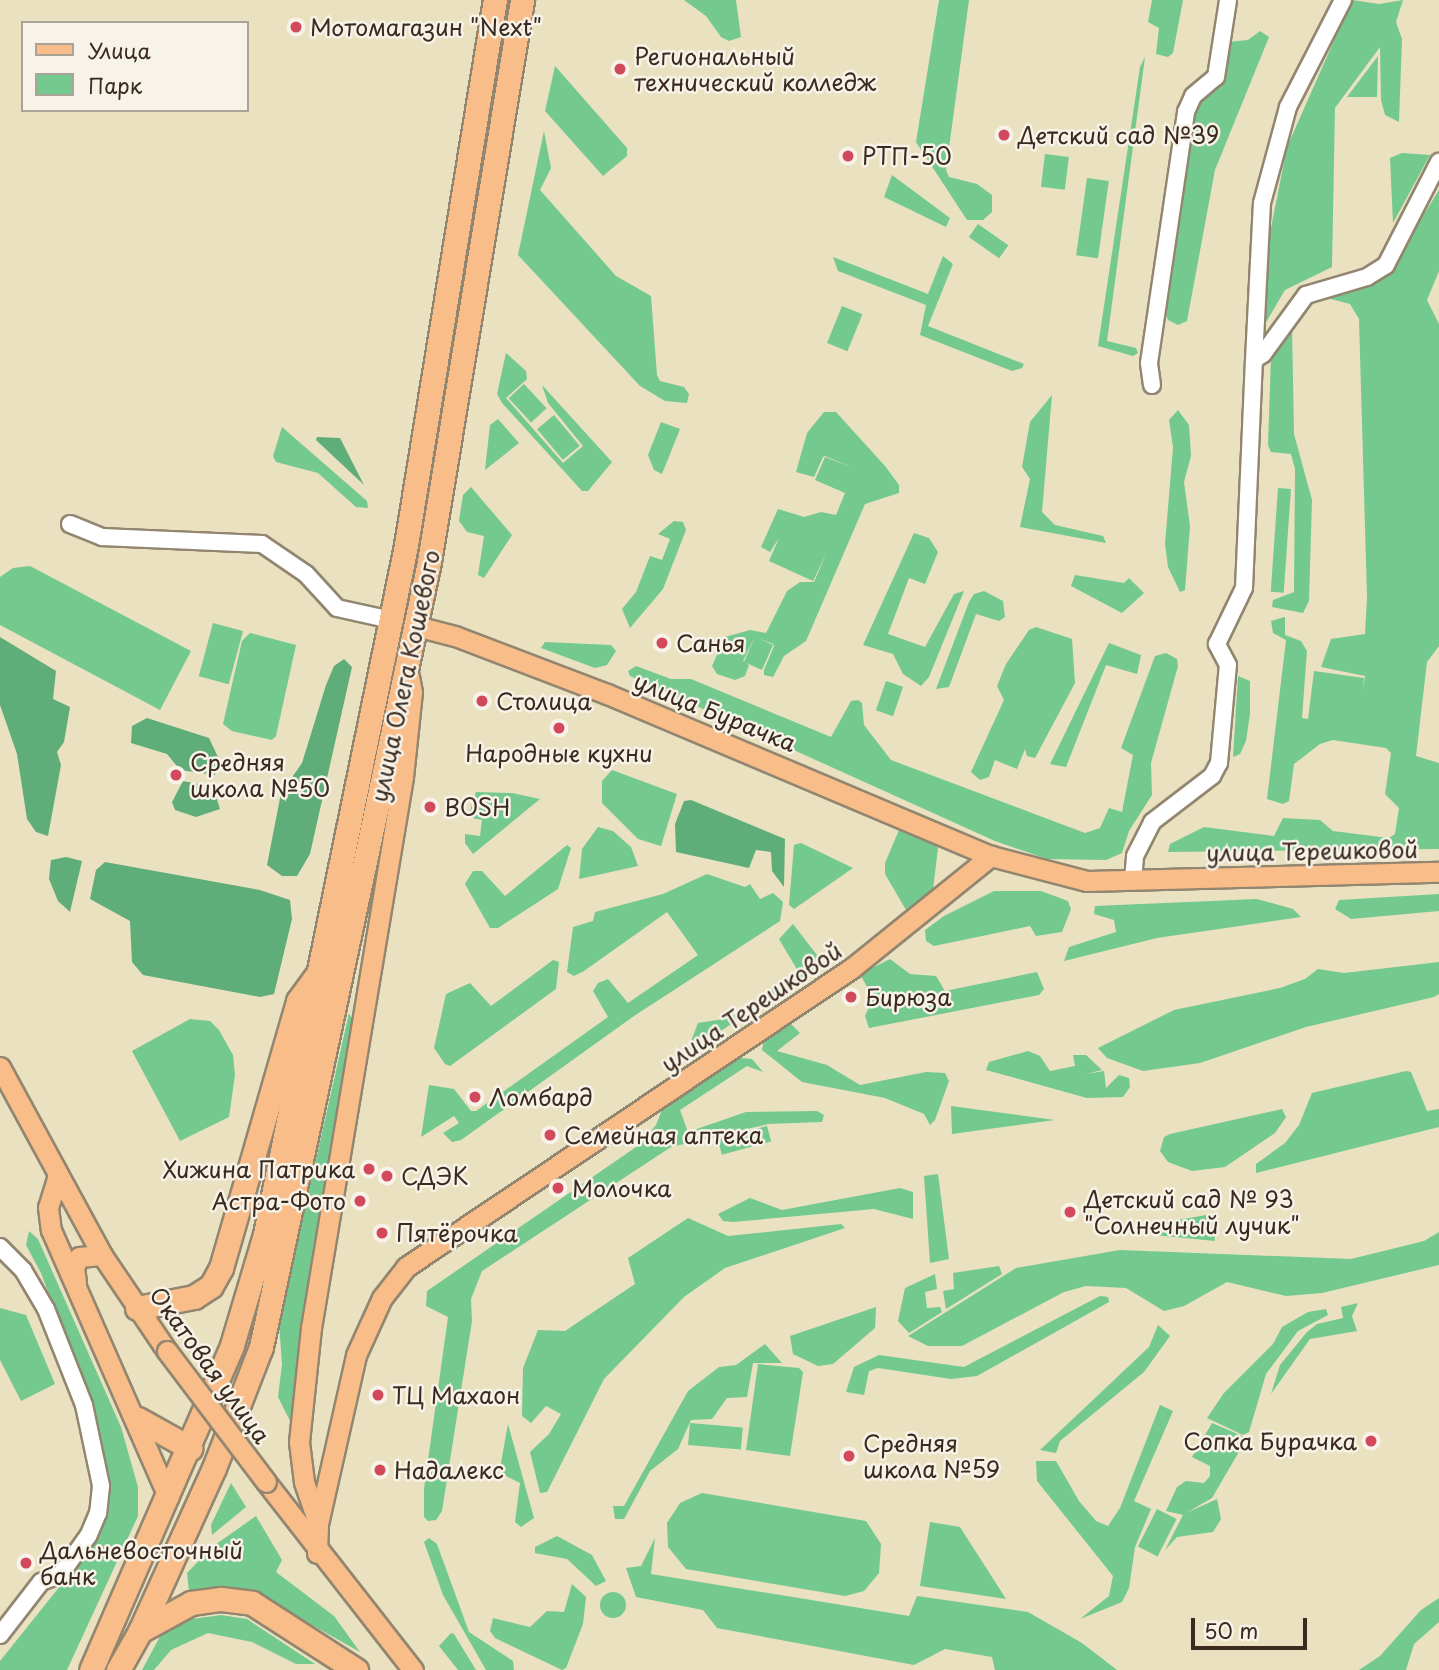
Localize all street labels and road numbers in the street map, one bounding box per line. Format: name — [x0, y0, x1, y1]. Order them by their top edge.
street label: улица Олега Кошевого — [364, 546, 446, 806]
street label: улица Бурачка — [629, 667, 801, 757]
street label: улица Терешковой — [1205, 835, 1419, 867]
street label: улица Терешковой — [655, 936, 847, 1078]
street label: Окатовая улица — [144, 1281, 276, 1449]

